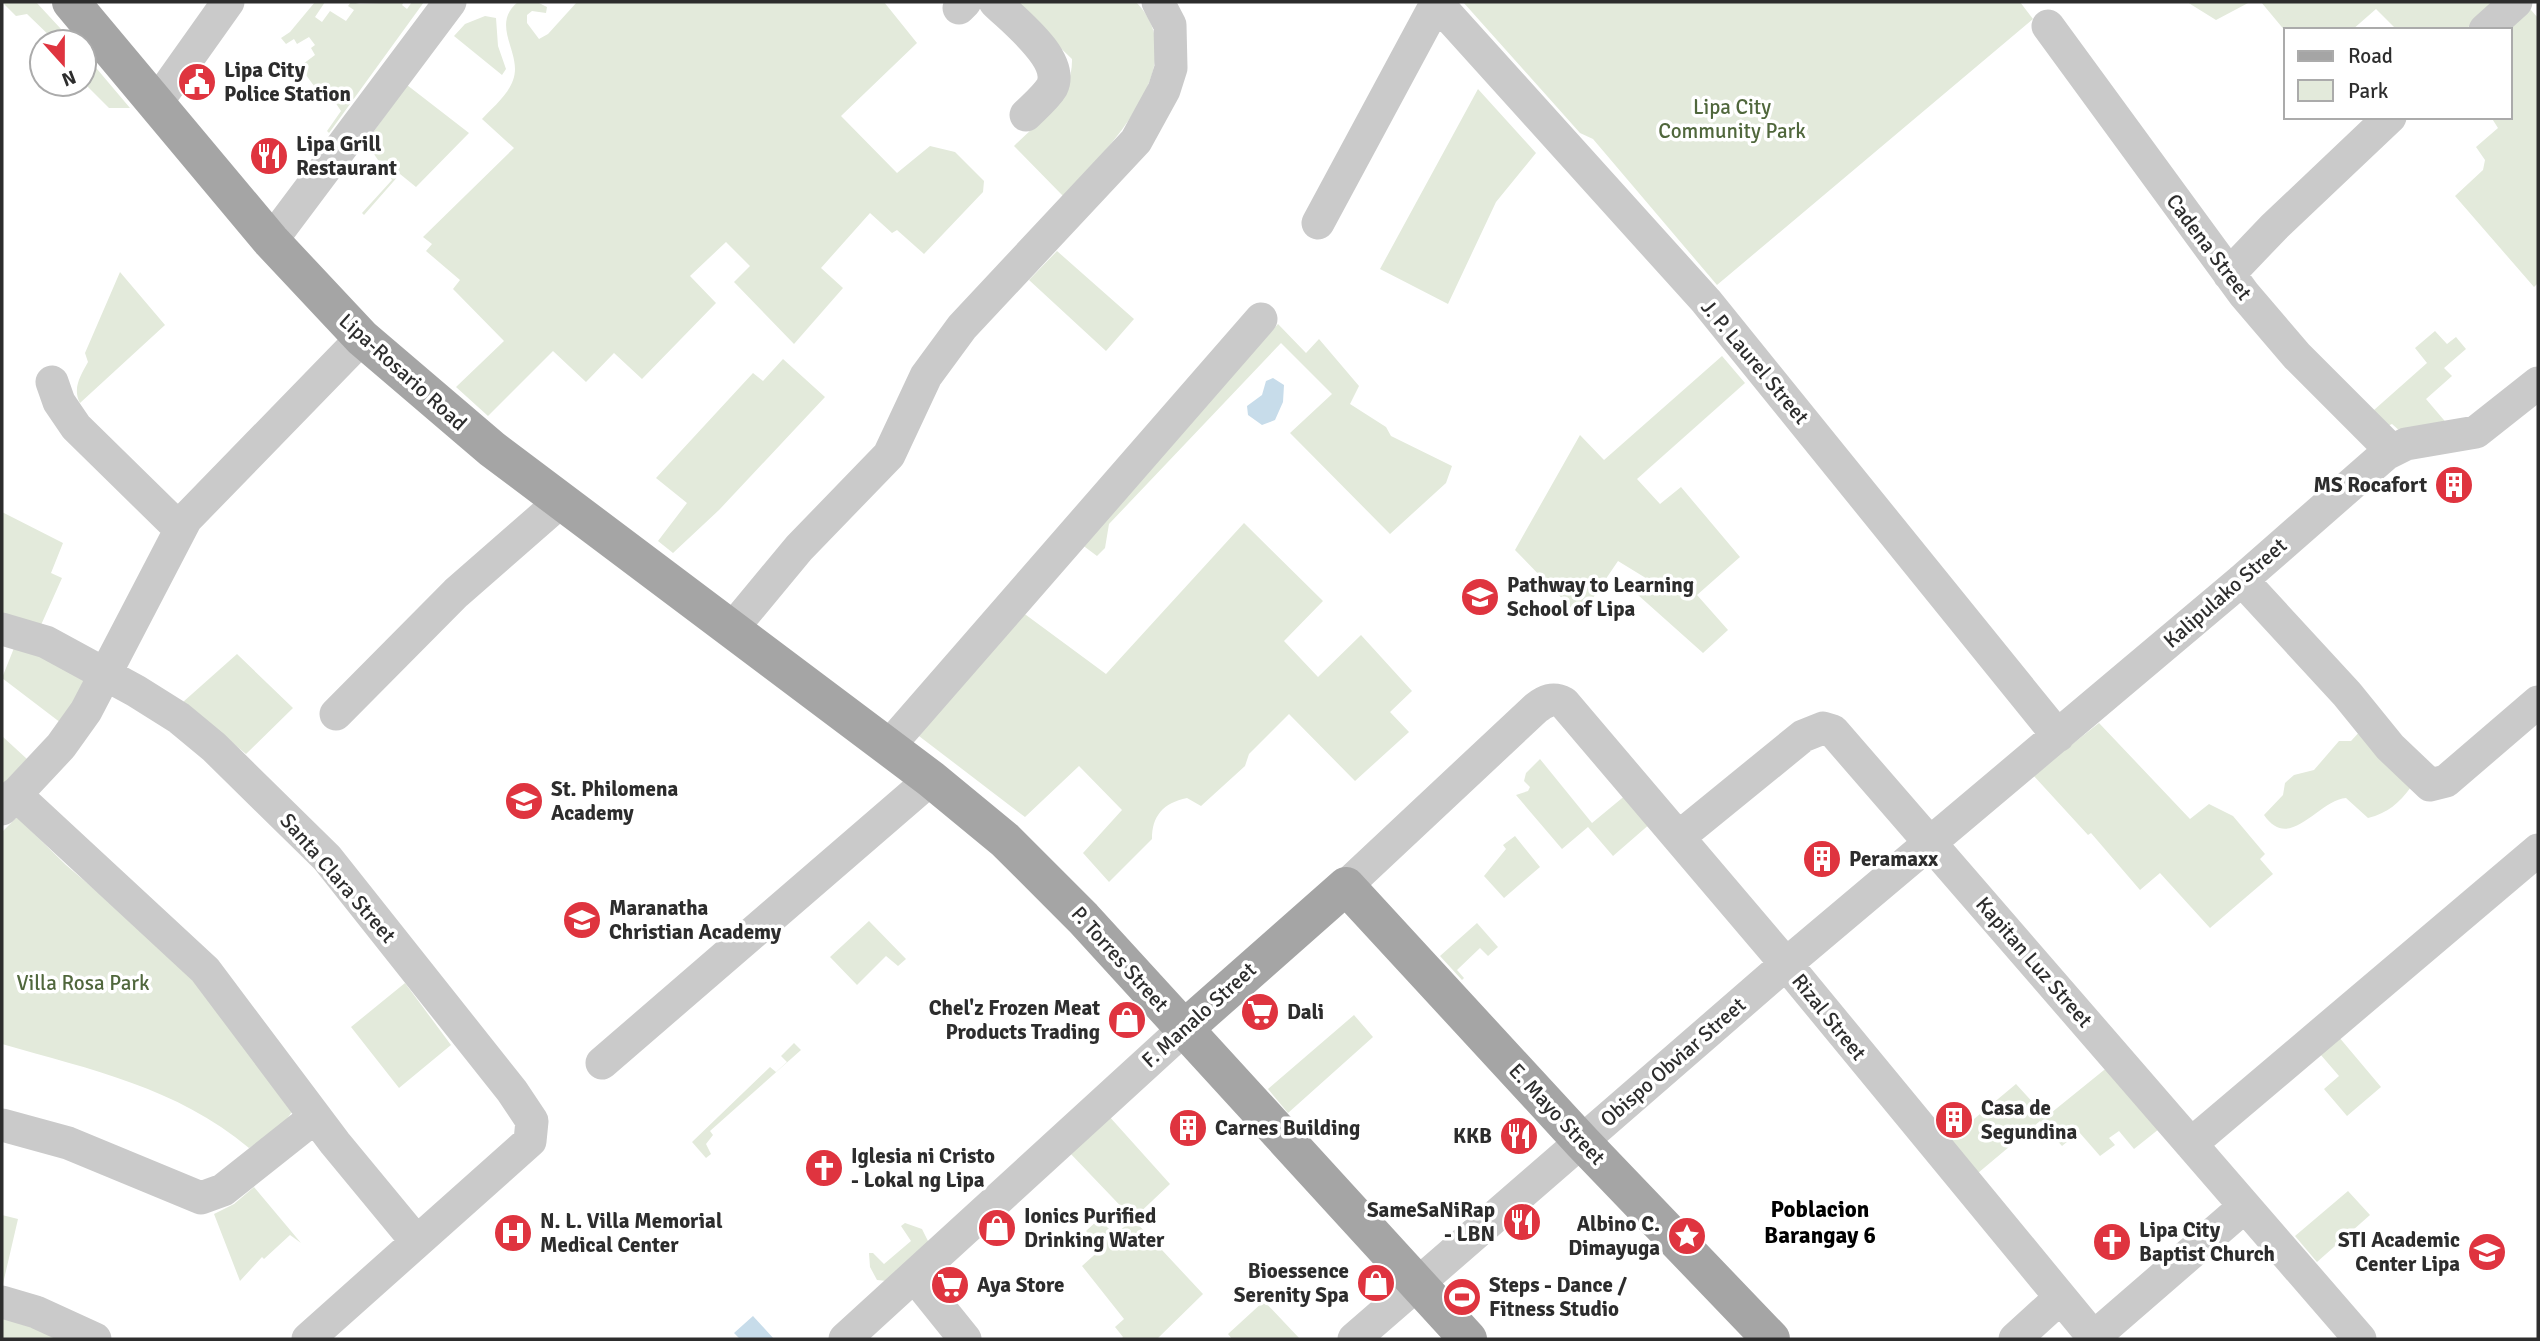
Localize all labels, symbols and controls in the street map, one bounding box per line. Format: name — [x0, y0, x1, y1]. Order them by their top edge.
north arrow — [28, 28, 98, 98]
legend — [2284, 28, 2512, 119]
text: Road — [2348, 43, 2393, 69]
place label: Lipa City Police Station — [224, 57, 351, 107]
public building icon: Lipa City Police Station — [176, 61, 218, 103]
text: N — [58, 64, 79, 92]
text: Park — [2348, 78, 2389, 104]
park label: Lipa City Community Park — [1658, 94, 1806, 144]
place label: Lipa Grill Restaurant — [296, 131, 397, 181]
restaurant icon: Lipa Grill Restaurant — [248, 135, 290, 177]
street label: Cadena Street — [2161, 189, 2257, 305]
street label: J. P. Laurel Street — [1695, 294, 1815, 430]
street label: Lipa-Rosario Road — [334, 308, 472, 436]
building icon: MS Rocafort — [2433, 464, 2475, 506]
place label: MS Rocafort — [2313, 472, 2427, 498]
street label: Kalipulako Street — [2158, 532, 2292, 654]
place label: Pathway to Learning School of Lipa — [1507, 572, 1694, 622]
school or university icon: Pathway to Learning School of Lipa — [1459, 576, 1501, 618]
place label: St. Philomena Academy — [551, 776, 678, 826]
school or university icon: St. Philomena Academy — [503, 780, 545, 822]
street label: Santa Clara Street — [275, 808, 401, 948]
building icon: Peramaxx — [1801, 838, 1843, 880]
place label: Peramaxx — [1849, 846, 1939, 872]
street label: Kapitan Luz Street — [1970, 891, 2098, 1033]
place label: Maranatha Christian Academy — [609, 895, 782, 945]
school or university icon: Maranatha Christian Academy — [561, 899, 603, 941]
street label: P. Torres Street — [1066, 901, 1174, 1017]
street label: F. Manalo Street — [1136, 957, 1262, 1073]
street label: Rizal Street — [1786, 968, 1872, 1066]
park label: Villa Rosa Park — [16, 970, 150, 996]
supermarket icon: Dali — [1239, 991, 1281, 1033]
street label: Obispo Obviar Street — [1595, 992, 1751, 1132]
place label: Chel'z Frozen Meat Products Trading — [929, 995, 1100, 1045]
shop icon: Chel'z Frozen Meat Products Trading — [1106, 999, 1148, 1041]
place label: Dali — [1287, 999, 1324, 1025]
street label: E. Mayo Street — [1503, 1058, 1611, 1170]
place label: Casa de Segundina — [1981, 1095, 2077, 1145]
building icon: Casa de Segundina — [1933, 1099, 1975, 1141]
building icon: Carnes Building — [1167, 1107, 1209, 1149]
place label: Carnes Building — [1215, 1115, 1360, 1141]
restaurant icon: KKB — [1498, 1115, 1540, 1157]
place label: KKB — [1453, 1123, 1492, 1149]
place label: Iglesia ni Cristo - Lokal ng Lipa — [851, 1143, 995, 1193]
church icon: Iglesia ni Cristo - Lokal ng Lipa — [803, 1147, 845, 1189]
district label: Poblacion Barangay 6 — [1764, 1195, 1876, 1250]
place label: SameSaNiRap - LBN — [1367, 1197, 1495, 1247]
restaurant icon: SameSaNiRap - LBN — [1501, 1201, 1543, 1243]
place label: Ionics Purified Drinking Water — [1024, 1203, 1165, 1253]
shop icon: Ionics Purified Drinking Water — [976, 1207, 1018, 1249]
place label: N. L. Villa Memorial Medical Center — [540, 1208, 723, 1258]
place label: Albino C. Dimayuga — [1568, 1211, 1660, 1261]
hospital icon: N. L. Villa Memorial Medical Center — [492, 1212, 534, 1254]
place icon: Albino C. Dimayuga — [1666, 1215, 1708, 1257]
place label: Lipa City Baptist Church — [2139, 1217, 2275, 1267]
church icon: Lipa City Baptist Church — [2091, 1221, 2133, 1263]
place label: STI Academic Center Lipa — [2338, 1227, 2460, 1277]
school or university icon: STI Academic Center Lipa — [2466, 1231, 2508, 1273]
place label: Bioessence Serenity Spa — [1234, 1258, 1349, 1308]
shop icon: Bioessence Serenity Spa — [1355, 1262, 1397, 1304]
supermarket icon: Aya Store — [929, 1264, 971, 1306]
place label: Aya Store — [977, 1272, 1064, 1298]
place label: Steps - Dance / Fitness Studio — [1489, 1272, 1627, 1322]
sports icon: Steps - Dance / Fitness Studio — [1441, 1276, 1483, 1318]

